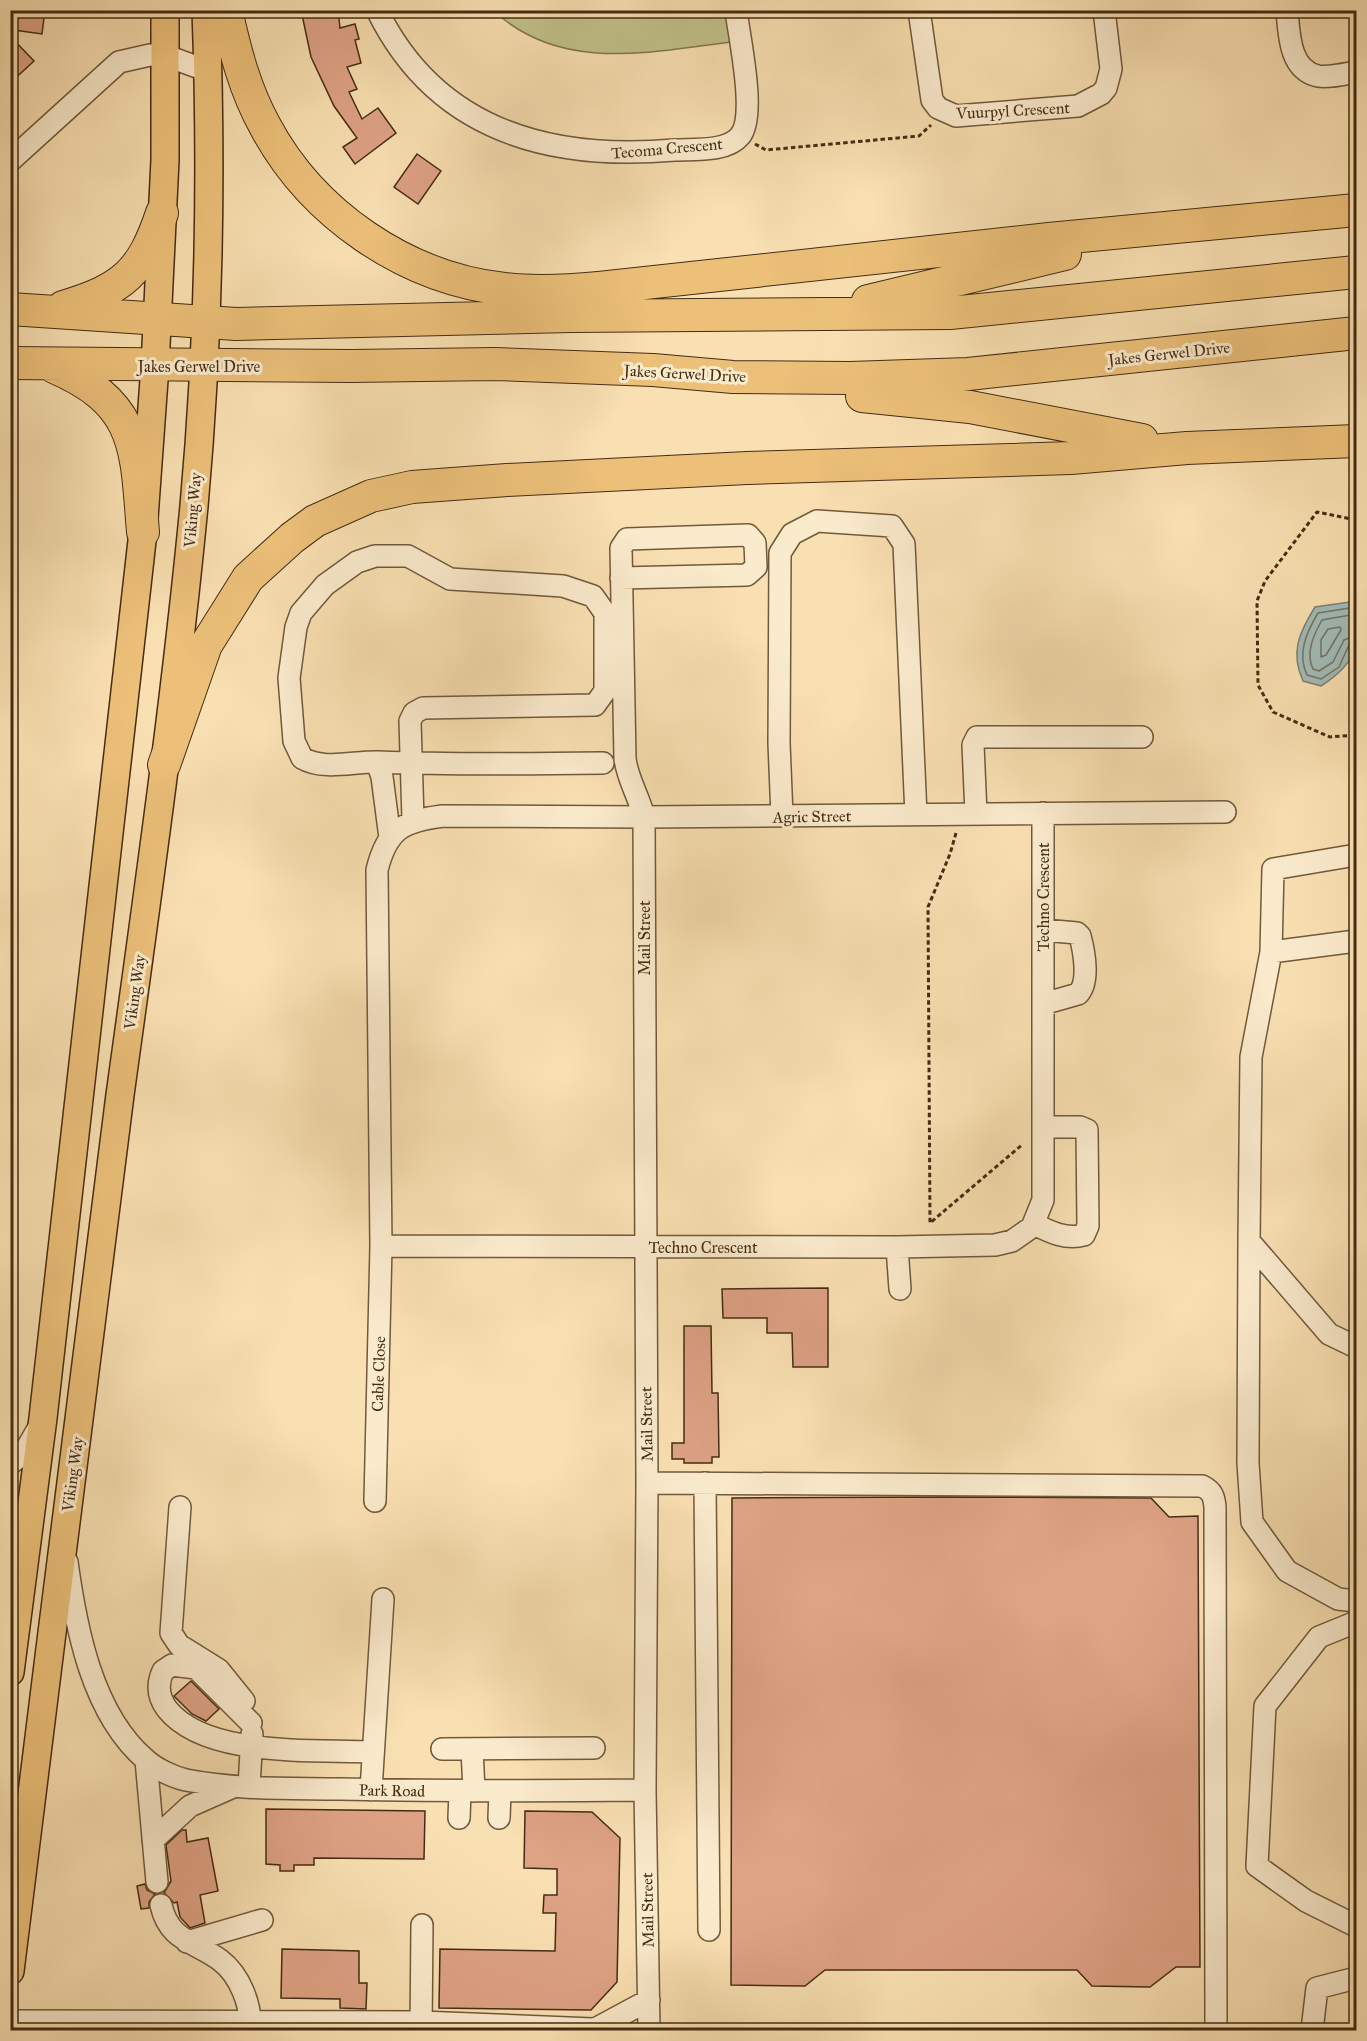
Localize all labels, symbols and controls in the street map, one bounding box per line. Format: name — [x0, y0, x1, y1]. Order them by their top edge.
street label: Vuurpyl Crescent — [955, 98, 1071, 123]
street label: Tecoma Crescent — [611, 134, 724, 163]
street label: Jakes Gerwel Drive — [1105, 338, 1231, 371]
street label: Jakes Gerwel Drive — [136, 357, 261, 377]
street label: Jakes Gerwel Drive — [621, 361, 747, 387]
street label: Viking Way — [180, 471, 206, 550]
street label: Agric Street — [772, 806, 852, 828]
street label: Techno Crescent — [1034, 842, 1053, 952]
street label: Mail Street — [635, 900, 654, 976]
street label: Viking Way — [120, 953, 150, 1032]
street label: Techno Crescent — [648, 1238, 758, 1257]
street label: Cable Close — [368, 1336, 389, 1412]
street label: Mail Street — [636, 1386, 657, 1462]
street label: Viking Way — [58, 1435, 88, 1514]
street label: Park Road — [359, 1780, 425, 1801]
street label: Mail Street — [637, 1872, 658, 1948]

